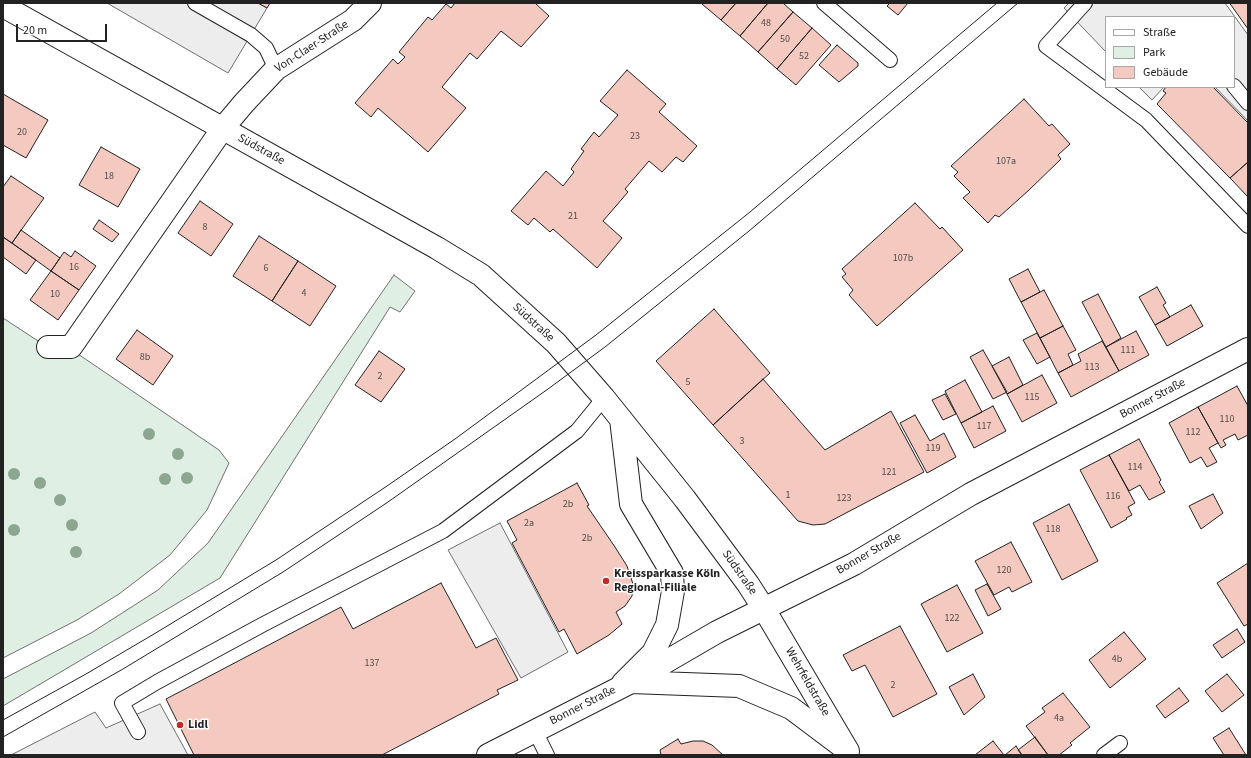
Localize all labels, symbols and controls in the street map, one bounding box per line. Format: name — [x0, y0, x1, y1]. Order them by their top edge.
scale bar — [18, 16, 109, 42]
legend — [1105, 16, 1235, 88]
street label: Von-Claer-Straße — [272, 18, 352, 76]
house number: 48 — [761, 18, 771, 30]
text: 20 m — [23, 22, 47, 39]
text: Straße — [1143, 24, 1176, 41]
house number: 50 — [780, 34, 790, 46]
text: Park — [1143, 44, 1165, 61]
house number: 52 — [799, 51, 809, 63]
text: Gebäude — [1143, 64, 1188, 81]
house number: 20 — [17, 127, 27, 139]
street label: Südstraße — [235, 131, 287, 169]
house number: 23 — [630, 131, 640, 143]
house number: 107a — [996, 156, 1016, 168]
house number: 18 — [104, 171, 114, 183]
house number: 21 — [568, 211, 578, 223]
house number: 8 — [203, 222, 207, 234]
house number: 107b — [893, 253, 913, 265]
house number: 16 — [69, 262, 79, 274]
house number: 6 — [264, 263, 268, 275]
house number: 4 — [302, 288, 306, 300]
house number: 10 — [50, 289, 60, 301]
street label: Südstraße — [509, 301, 557, 345]
house number: 111 — [1121, 345, 1135, 357]
house number: 8b — [140, 352, 150, 364]
house number: 113 — [1085, 362, 1099, 374]
house number: 2 — [378, 371, 382, 383]
street label: Bonner Straße — [1118, 376, 1188, 422]
house number: 5 — [686, 377, 690, 389]
house number: 115 — [1025, 392, 1039, 404]
house number: 110 — [1220, 414, 1234, 426]
house number: 117 — [977, 421, 991, 433]
house number: 112 — [1186, 427, 1200, 439]
house number: 3 — [740, 436, 744, 448]
house number: 119 — [926, 443, 940, 455]
house number: 114 — [1128, 462, 1142, 474]
house number: 121 — [882, 467, 896, 479]
house number: 1 — [786, 490, 790, 502]
house number: 116 — [1106, 491, 1120, 503]
house number: 123 — [837, 493, 851, 505]
house number: 2b — [563, 499, 573, 511]
house number: 2a — [524, 518, 534, 530]
house number: 118 — [1046, 524, 1060, 536]
street label: Bonner Straße — [834, 530, 904, 578]
house number: 2b — [582, 533, 592, 545]
street label: Südstraße — [718, 548, 760, 598]
house number: 120 — [997, 565, 1011, 577]
place label: Kreissparkasse Köln Regional-Filiale — [614, 567, 720, 595]
marker: Kreissparkasse Köln Regional-Filiale — [601, 576, 611, 586]
house number: 122 — [945, 613, 959, 625]
street label: Wehrfeldstraße — [782, 645, 832, 719]
house number: 4b — [1112, 654, 1122, 666]
house number: 137 — [365, 658, 379, 670]
house number: 2 — [891, 680, 895, 692]
street label: Bonner Straße — [548, 683, 618, 729]
house number: 4a — [1054, 713, 1064, 725]
place label: Lidl — [188, 718, 208, 732]
marker: Lidl — [175, 720, 185, 730]

